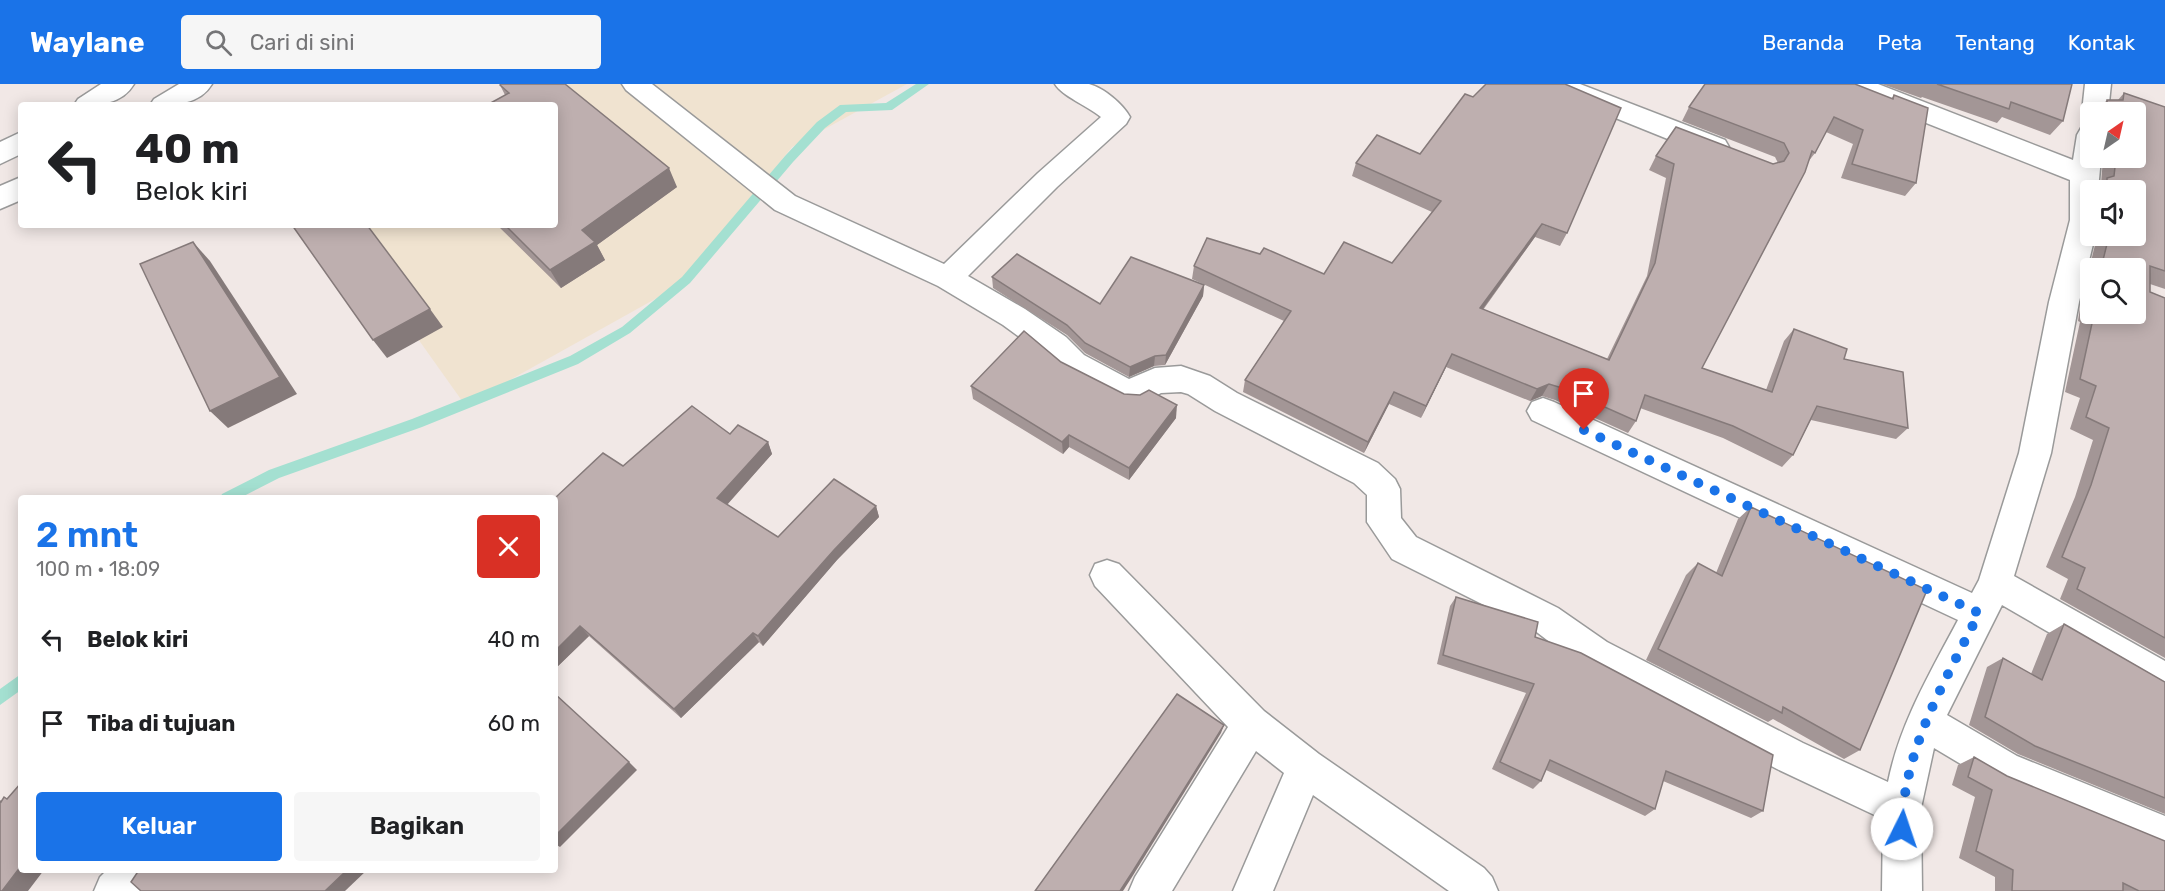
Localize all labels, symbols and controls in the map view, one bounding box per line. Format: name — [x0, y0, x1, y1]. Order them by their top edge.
search box — [181, 15, 601, 69]
text: Waylane — [30, 26, 145, 59]
icon: search — [202, 26, 235, 59]
text: Cari di sini — [250, 29, 355, 56]
text: Beranda — [1762, 30, 1844, 55]
text: Peta — [1877, 30, 1922, 55]
text: Tentang — [1955, 30, 2035, 55]
text: Kontak — [2068, 30, 2135, 55]
north arrow — [2080, 102, 2146, 168]
map controls — [2080, 102, 2146, 324]
text: 40 m — [135, 124, 240, 174]
icon: left — [36, 126, 114, 204]
text: Belok kiri — [135, 175, 248, 207]
button: sound — [2080, 180, 2146, 246]
button: search — [2080, 258, 2146, 324]
pin — [1558, 368, 1609, 430]
icon: arrive — [1567, 377, 1600, 410]
text: 2 mnt — [36, 513, 138, 556]
button: close — [477, 515, 540, 578]
text: 100 m · 18:09 — [36, 557, 160, 581]
icon: left — [36, 623, 69, 656]
text: Belok kiri — [87, 626, 188, 653]
text: 40 m — [487, 626, 540, 653]
icon: arrive — [36, 707, 69, 740]
text: Tiba di tujuan — [87, 710, 235, 737]
text: 60 m — [488, 710, 540, 737]
button: Keluar — [36, 792, 282, 861]
button: Bagikan — [294, 792, 540, 861]
position arrow — [1870, 797, 1934, 861]

